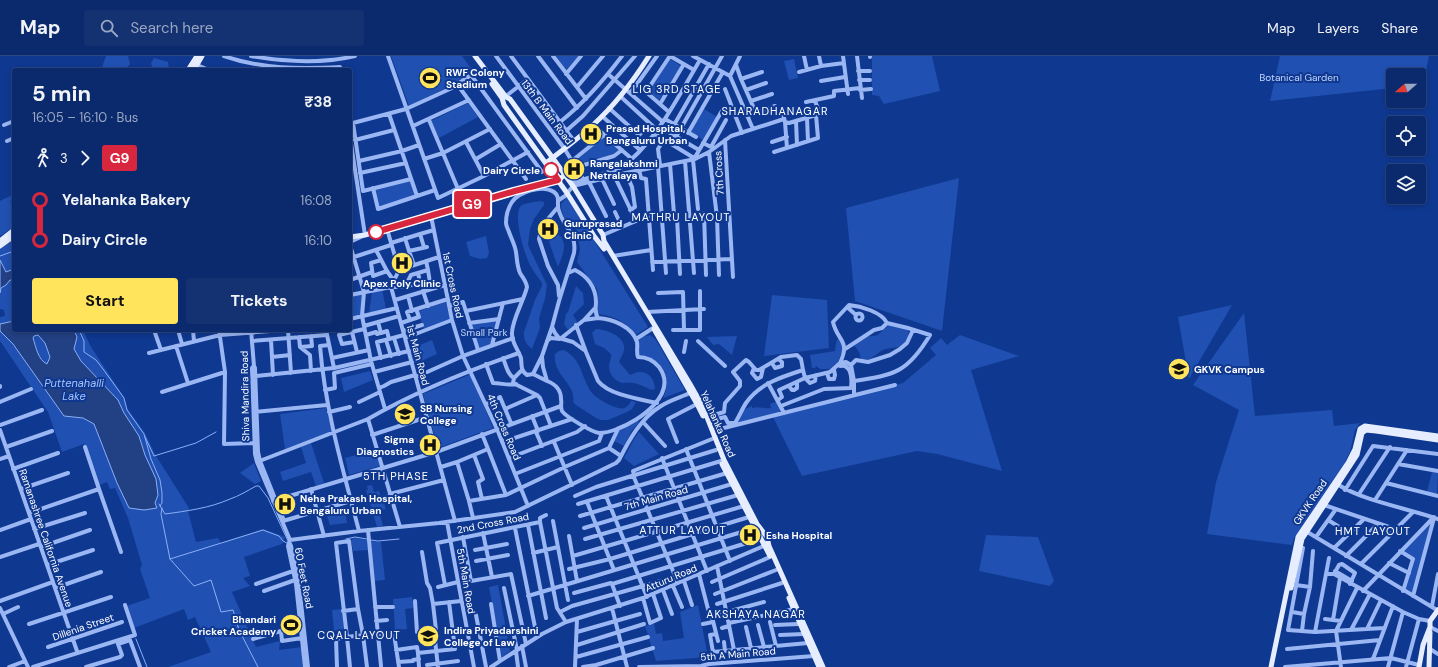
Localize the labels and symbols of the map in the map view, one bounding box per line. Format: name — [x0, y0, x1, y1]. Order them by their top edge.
sports icon: RWF Colony Stadium — [417, 65, 443, 91]
place label: RWF Colony Stadium — [446, 66, 505, 91]
north arrow — [1386, 68, 1426, 108]
park label: Botanical Garden — [1259, 71, 1339, 84]
street label: 13th B Main Road — [518, 77, 576, 147]
district label: LIG 3RD STAGE — [632, 82, 722, 96]
district label: SHARADHANAGAR — [721, 104, 829, 118]
hospital icon: Prasad Hospital, Bengaluru Urban — [578, 121, 604, 147]
place label: Prasad Hospital, Bengaluru Urban — [606, 122, 687, 147]
street label: 7th Cross — [711, 151, 727, 195]
hospital icon: Rangalakshmi Netralaya — [561, 156, 587, 182]
place label: Rangalakshmi Netralaya — [590, 157, 658, 182]
marker: Dairy Circle — [543, 162, 559, 178]
place label: Dairy Circle — [483, 164, 540, 177]
line badge: G9 — [454, 191, 490, 217]
district label: MATHRU LAYOUT — [631, 210, 731, 224]
hospital icon: Guruprasad Clinic — [535, 216, 561, 242]
place label: Guruprasad Clinic — [564, 217, 622, 242]
unlabelled marker — [368, 224, 384, 240]
hospital icon: Apex Poly Clinic — [389, 250, 415, 276]
street label: 1st Cross Road — [440, 251, 466, 319]
place label: Apex Poly Clinic — [363, 277, 441, 290]
street label: 1st Main Road — [404, 323, 432, 387]
park label: Small Park — [460, 326, 508, 339]
street label: Shiva Mandira Road — [238, 351, 252, 441]
school or university icon: GKVK Campus — [1166, 356, 1192, 382]
place label: GKVK Campus — [1194, 363, 1265, 376]
water label: Puttenahalli Lake — [44, 376, 104, 403]
street label: Yelahanka Road — [698, 389, 738, 459]
street label: 4th Cross Road — [484, 392, 524, 462]
school or university icon: SB Nursing College — [392, 401, 418, 427]
place label: SB Nursing College — [420, 402, 473, 427]
hospital icon: Sigma Diagnostics — [417, 432, 443, 458]
place label: Sigma Diagnostics — [356, 433, 414, 458]
street label: Ramanashree California Avenue — [16, 467, 76, 609]
district label: 5TH PHASE — [363, 469, 429, 483]
street label: GKVK Road — [1290, 477, 1330, 527]
street label: 7th Main Road — [623, 483, 689, 513]
hospital icon: Neha Prakash Hospital, Bengaluru Urban — [272, 491, 298, 517]
place label: Neha Prakash Hospital, Bengaluru Urban — [300, 492, 413, 517]
street label: 2nd Cross Road — [456, 510, 530, 536]
hospital icon: Esha Hospital — [737, 522, 763, 548]
district label: ATTUR LAYOUT — [639, 523, 727, 537]
district label: HMT LAYOUT — [1335, 524, 1411, 538]
place label: Esha Hospital — [766, 529, 833, 542]
street label: 60 Feet Road — [292, 546, 316, 610]
street label: 5th Main Road — [454, 547, 478, 615]
street label: Atturu Road — [643, 561, 699, 595]
district label: AKSHAYA NAGAR — [706, 607, 806, 621]
street label: Dillenia Street — [51, 610, 115, 644]
sports icon: Bhandari Cricket Academy — [278, 612, 304, 638]
place label: Bhandari Cricket Academy — [191, 613, 276, 638]
school or university icon: Indira Priyadarshini College of Law — [415, 623, 441, 649]
place label: Indira Priyadarshini College of Law — [444, 624, 539, 649]
district label: CQAL LAYOUT — [317, 628, 401, 642]
street label: 5th A Main Road — [700, 644, 776, 664]

